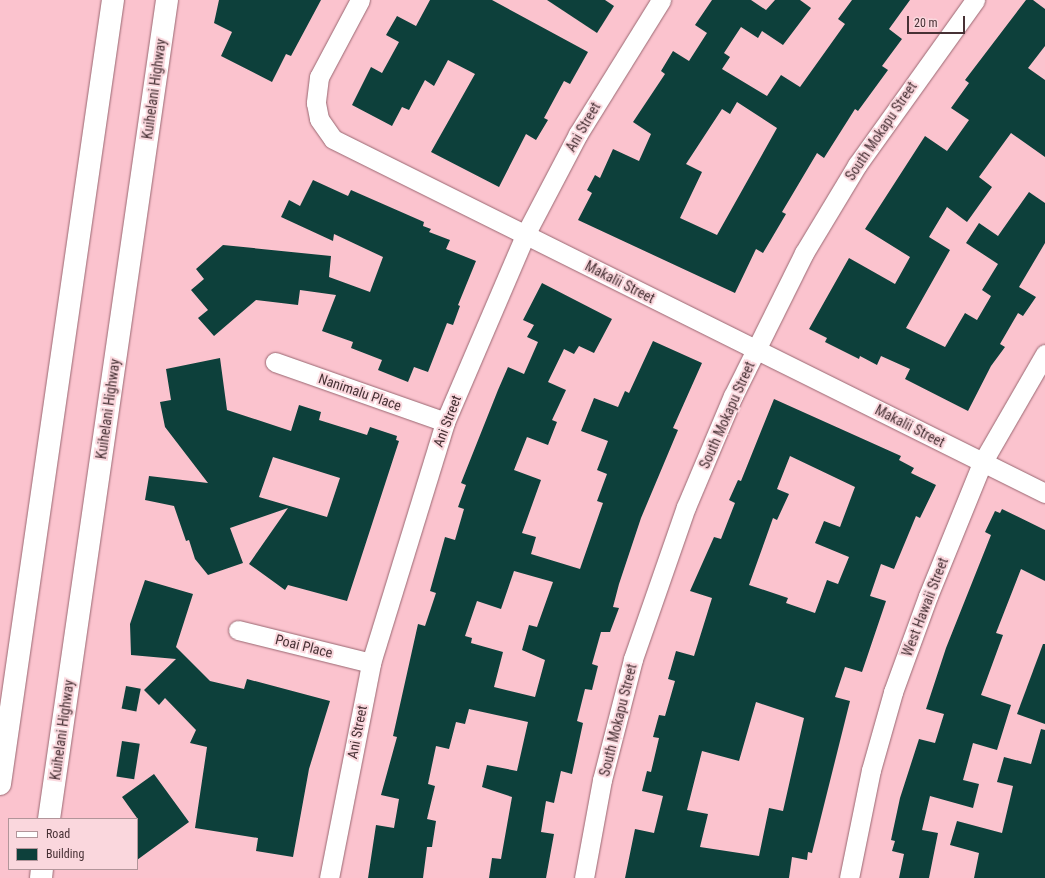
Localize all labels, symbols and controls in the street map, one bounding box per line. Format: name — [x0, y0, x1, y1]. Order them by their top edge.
scale bar — [909, 8, 967, 34]
text: 20 m — [914, 16, 938, 30]
street label: Kuihelani Highway — [139, 38, 169, 140]
street label: South Mokapu Street — [842, 78, 920, 184]
street label: Ani Street — [562, 99, 604, 155]
street label: Makalii Street — [582, 257, 658, 307]
street label: Kuihelani Highway — [93, 358, 123, 460]
street label: South Mokapu Street — [696, 359, 758, 471]
street label: Nanimalu Place — [316, 370, 404, 414]
street label: Ani Street — [429, 393, 465, 449]
street label: Makalii Street — [872, 401, 948, 451]
street label: West Hawaii Street — [898, 555, 952, 659]
street label: Poai Place — [274, 631, 334, 661]
street label: South Mokapu Street — [596, 662, 640, 778]
street label: Kuihelani Highway — [47, 679, 77, 781]
street label: Ani Street — [344, 704, 370, 760]
legend — [8, 818, 138, 870]
text: Road — [46, 827, 70, 841]
text: Building — [46, 847, 84, 861]

